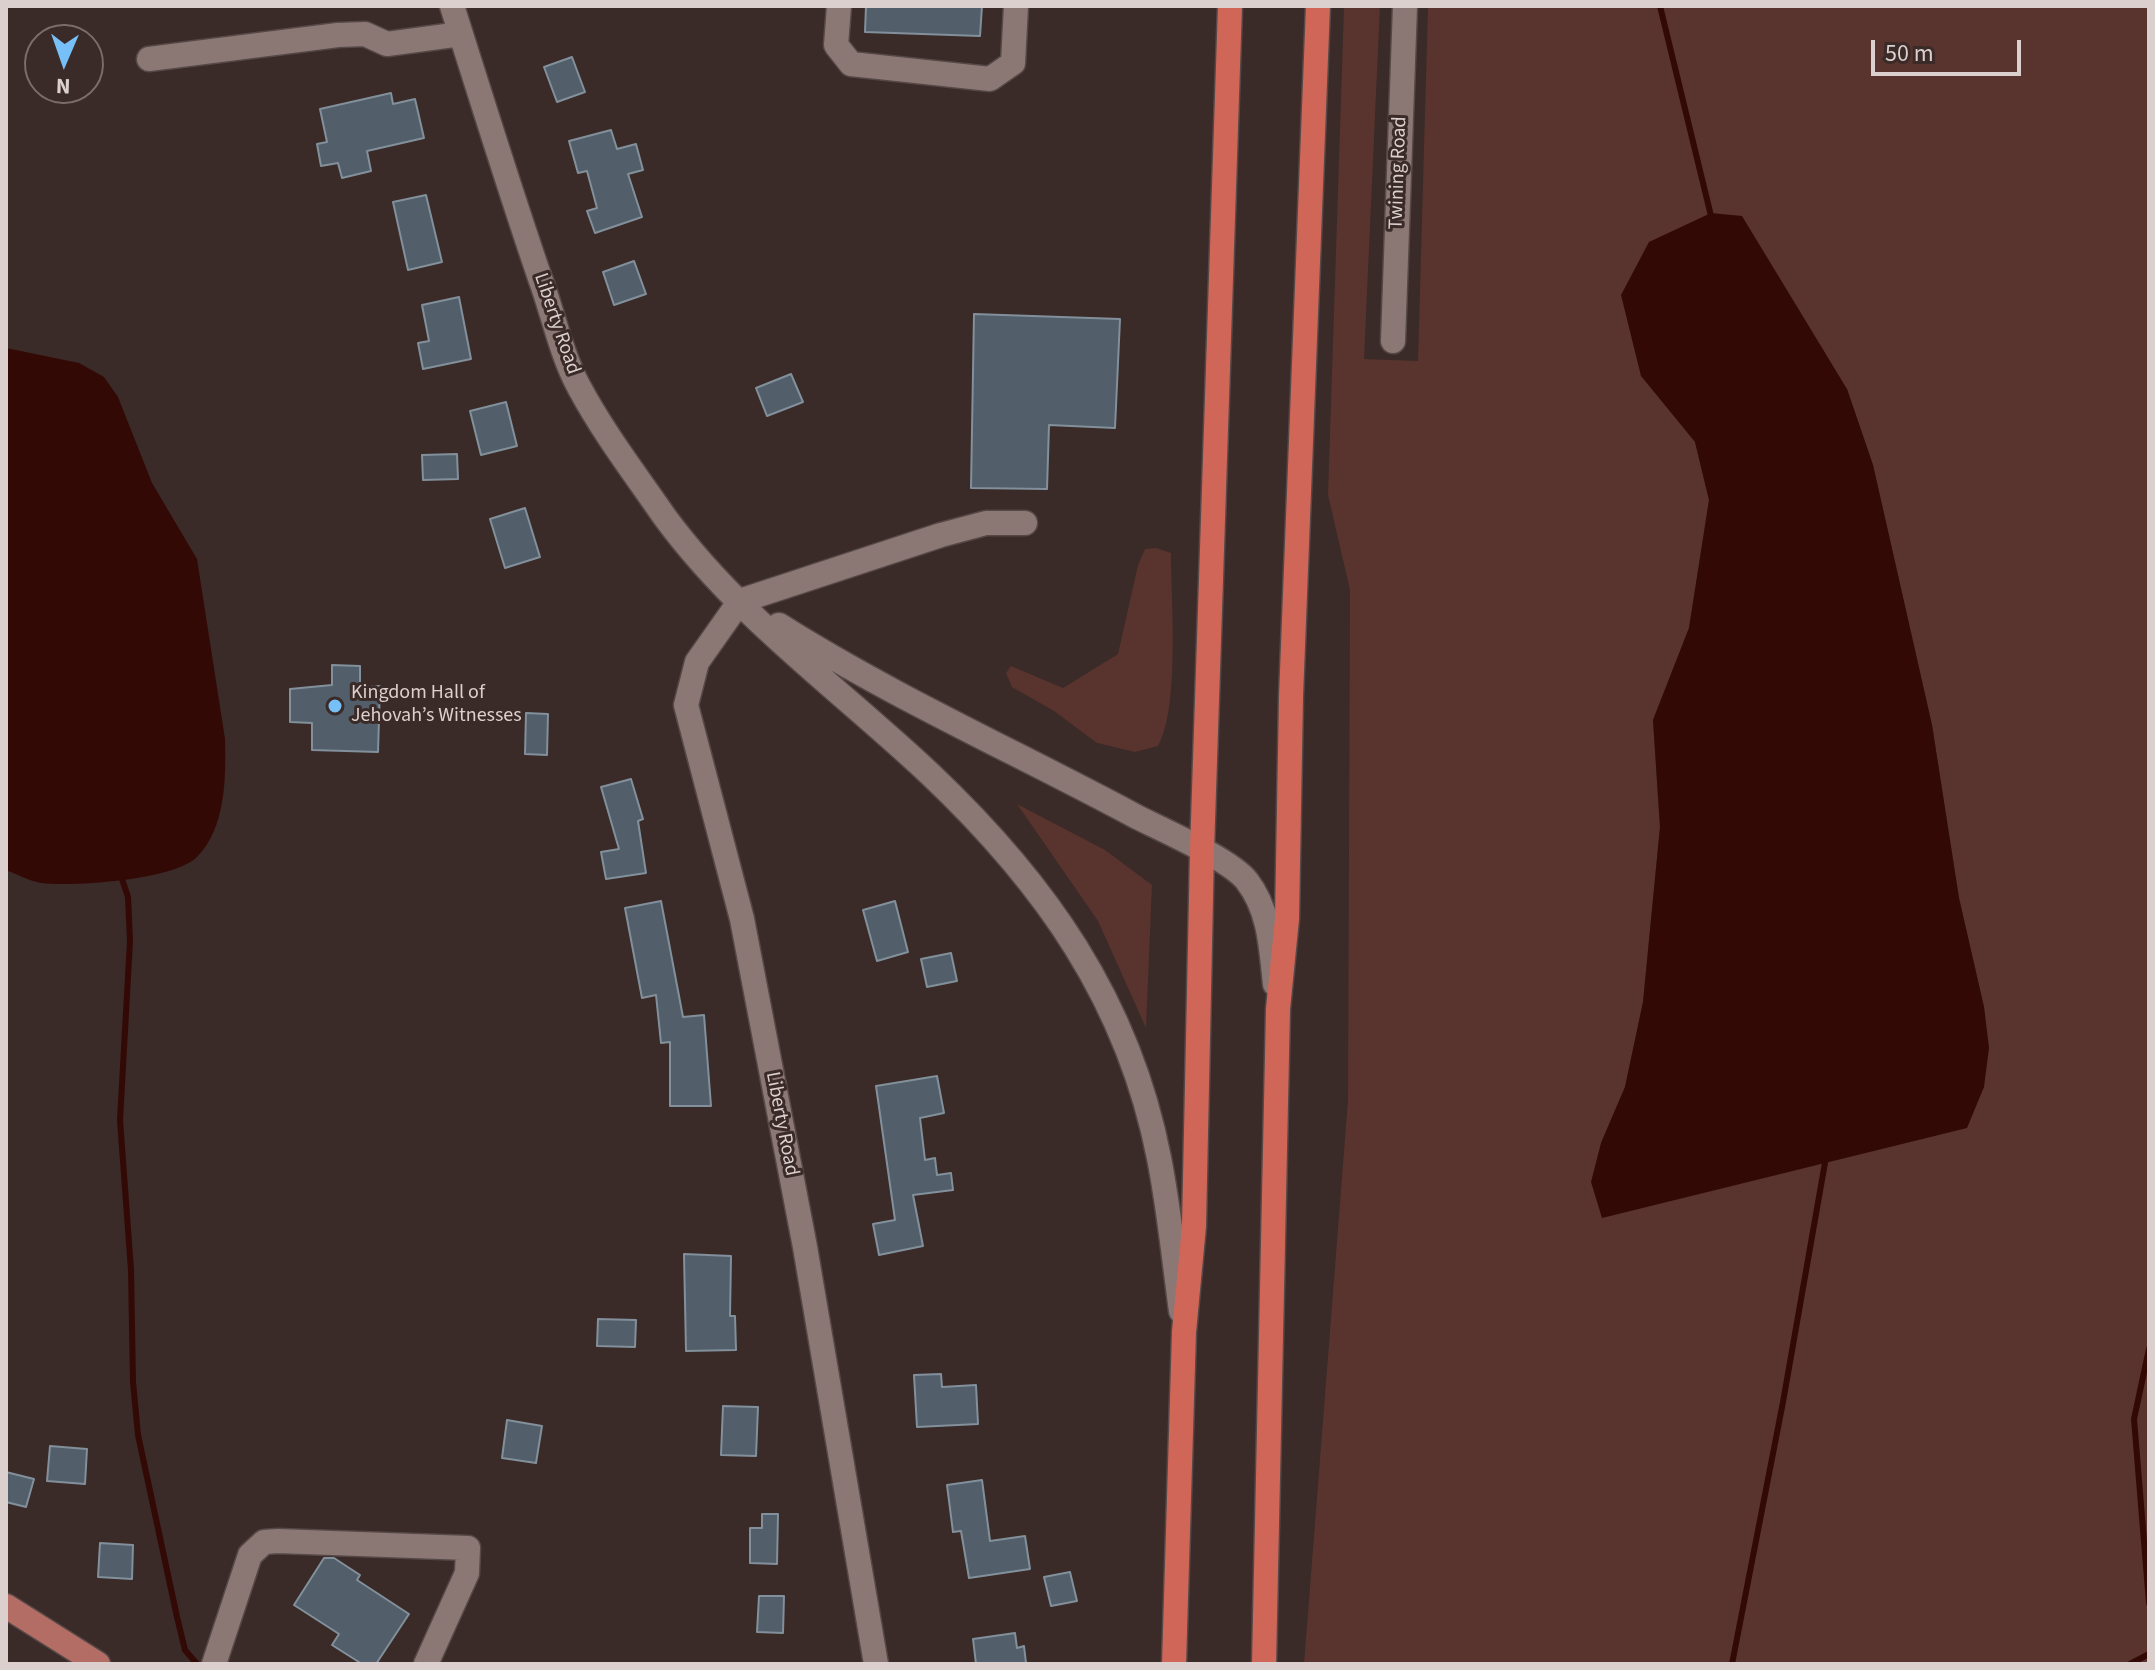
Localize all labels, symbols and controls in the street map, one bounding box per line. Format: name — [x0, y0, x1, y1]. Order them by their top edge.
north arrow — [24, 24, 104, 104]
scale bar — [1875, 24, 2025, 74]
text: 50 m — [1885, 36, 1934, 71]
text: N — [55, 70, 71, 102]
street label: Twining Road — [1385, 116, 1413, 230]
street label: Liberty Road — [527, 270, 585, 378]
place label: Kingdom Hall of Jehovah’s Witnesses — [351, 682, 522, 729]
marker: Kingdom Hall of Jehovah’s Witnesses — [326, 697, 344, 715]
street label: Liberty Road — [759, 1070, 803, 1178]

